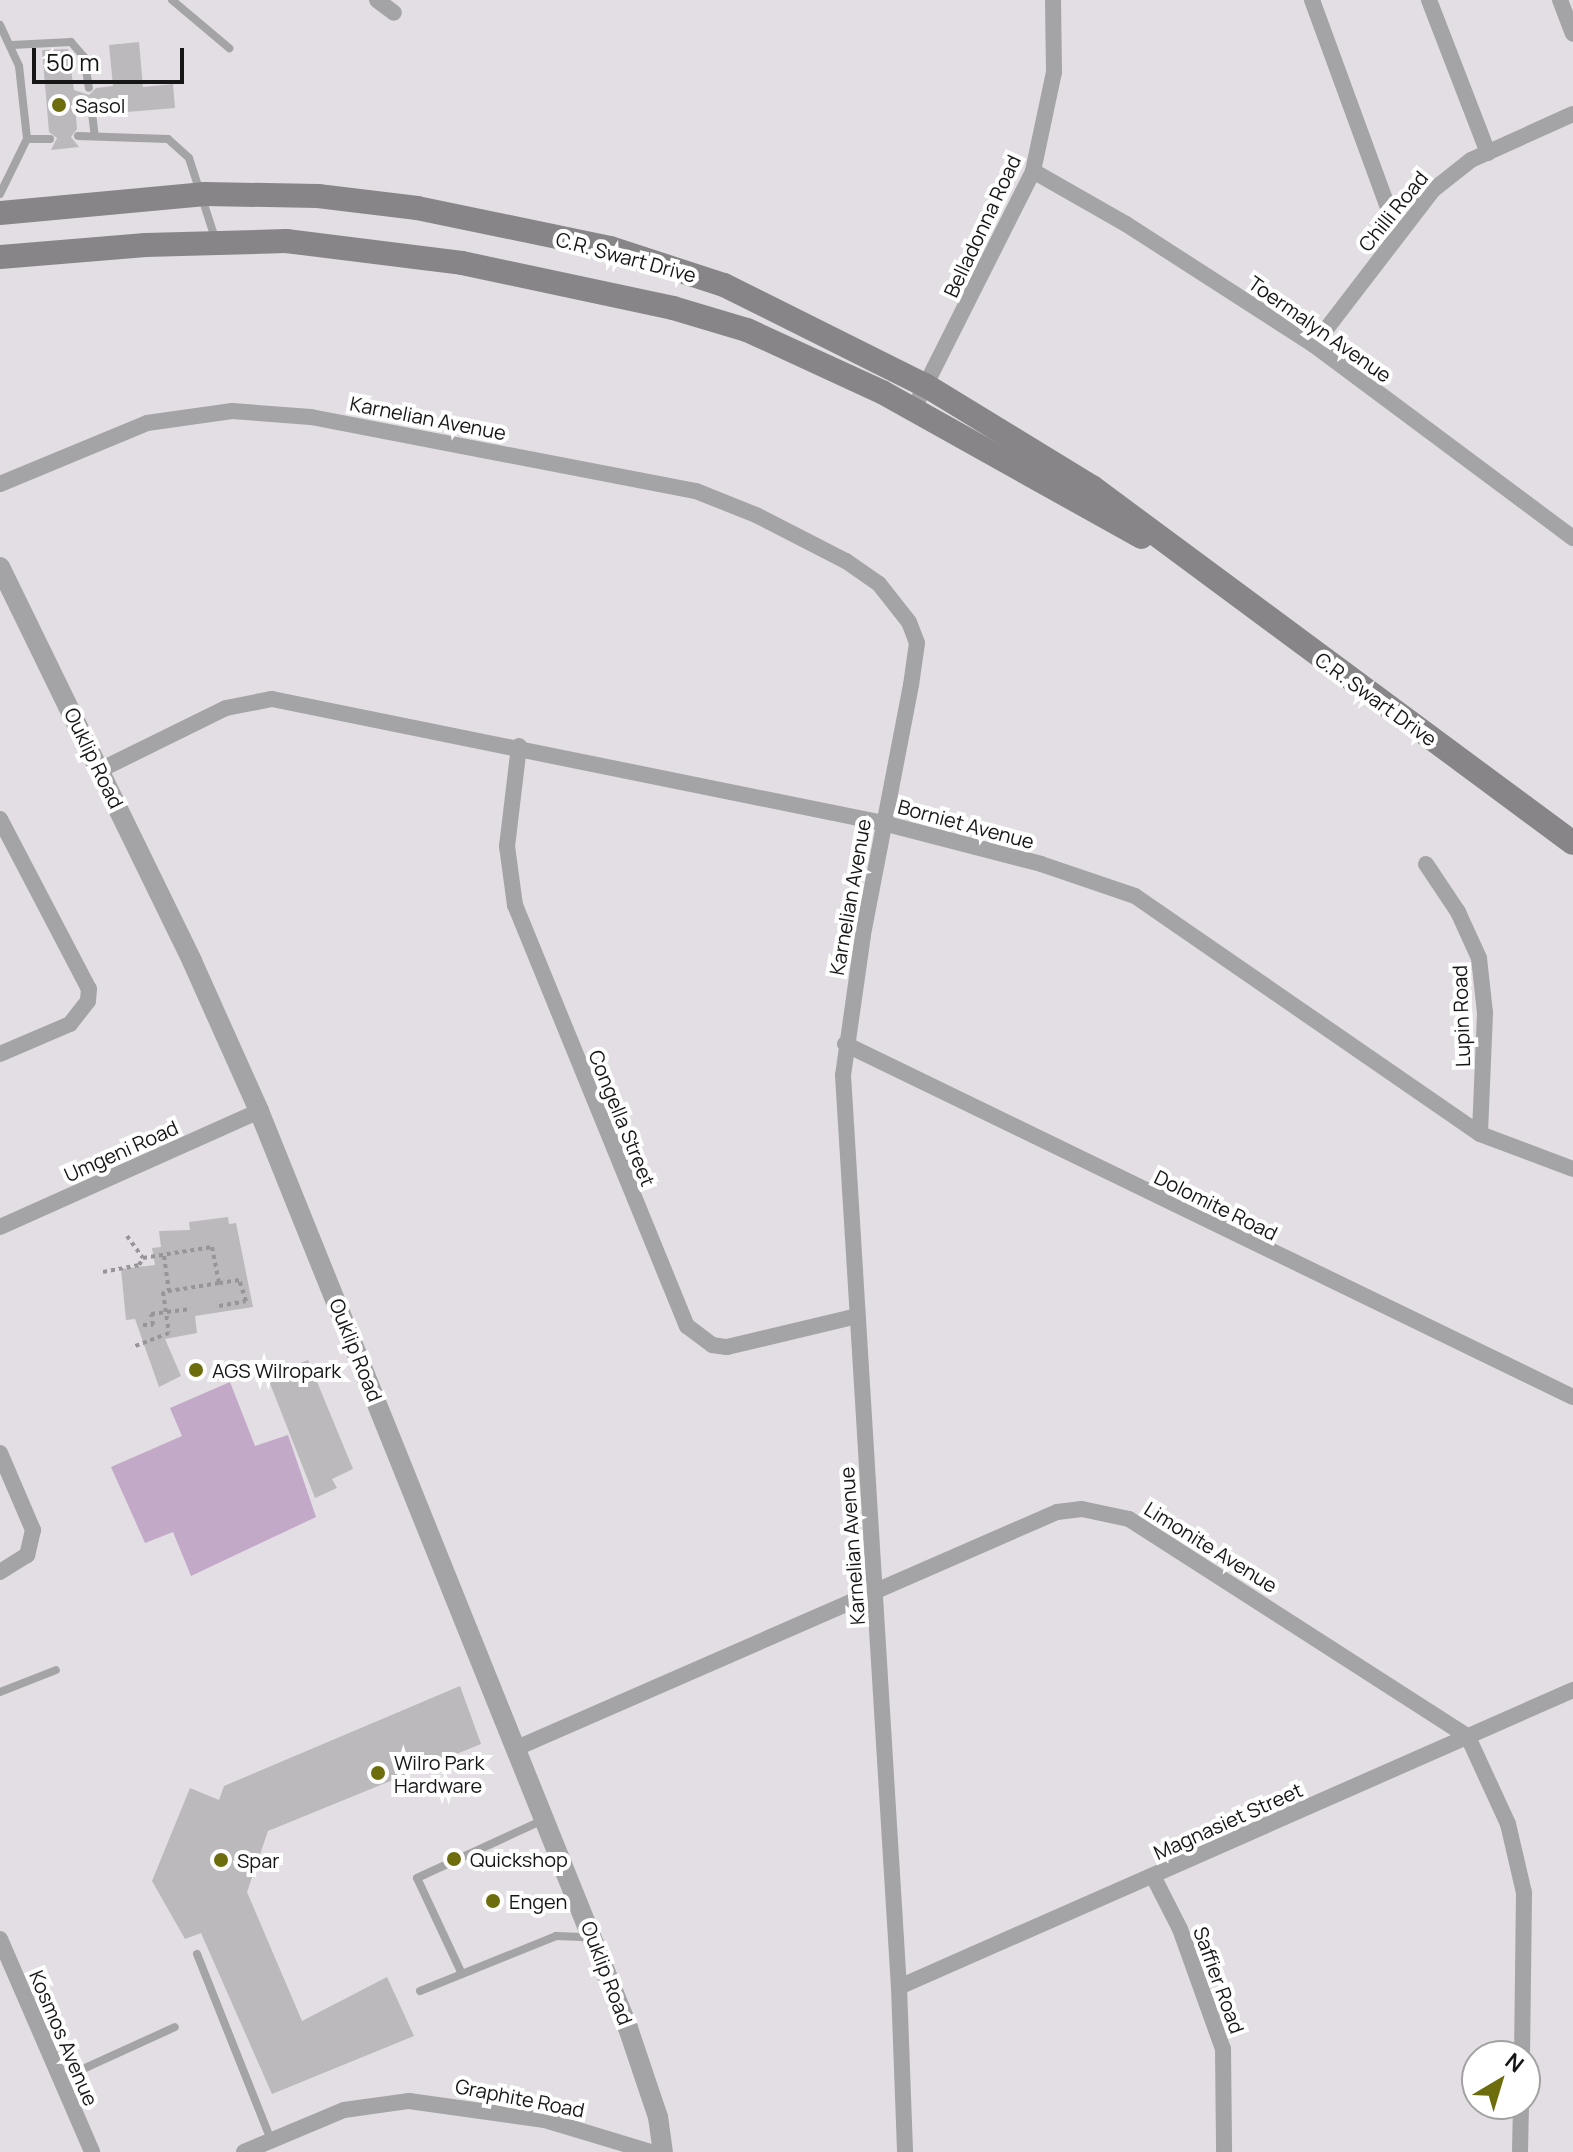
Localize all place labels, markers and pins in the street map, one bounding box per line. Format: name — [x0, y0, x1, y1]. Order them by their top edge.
place label: Sasol — [75, 93, 125, 117]
marker: Sasol — [50, 96, 68, 114]
place label: AGS Wilropark — [212, 1358, 341, 1382]
marker: AGS Wilropark — [187, 1361, 205, 1379]
place label: Wilro Park Hardware — [394, 1750, 484, 1797]
marker: Wilro Park Hardware — [369, 1764, 387, 1782]
place label: Quickshop — [470, 1847, 568, 1871]
place label: Spar — [237, 1848, 279, 1872]
marker: Quickshop — [445, 1850, 463, 1868]
marker: Spar — [212, 1851, 230, 1869]
place label: Engen — [509, 1889, 567, 1913]
marker: Engen — [484, 1892, 502, 1910]

